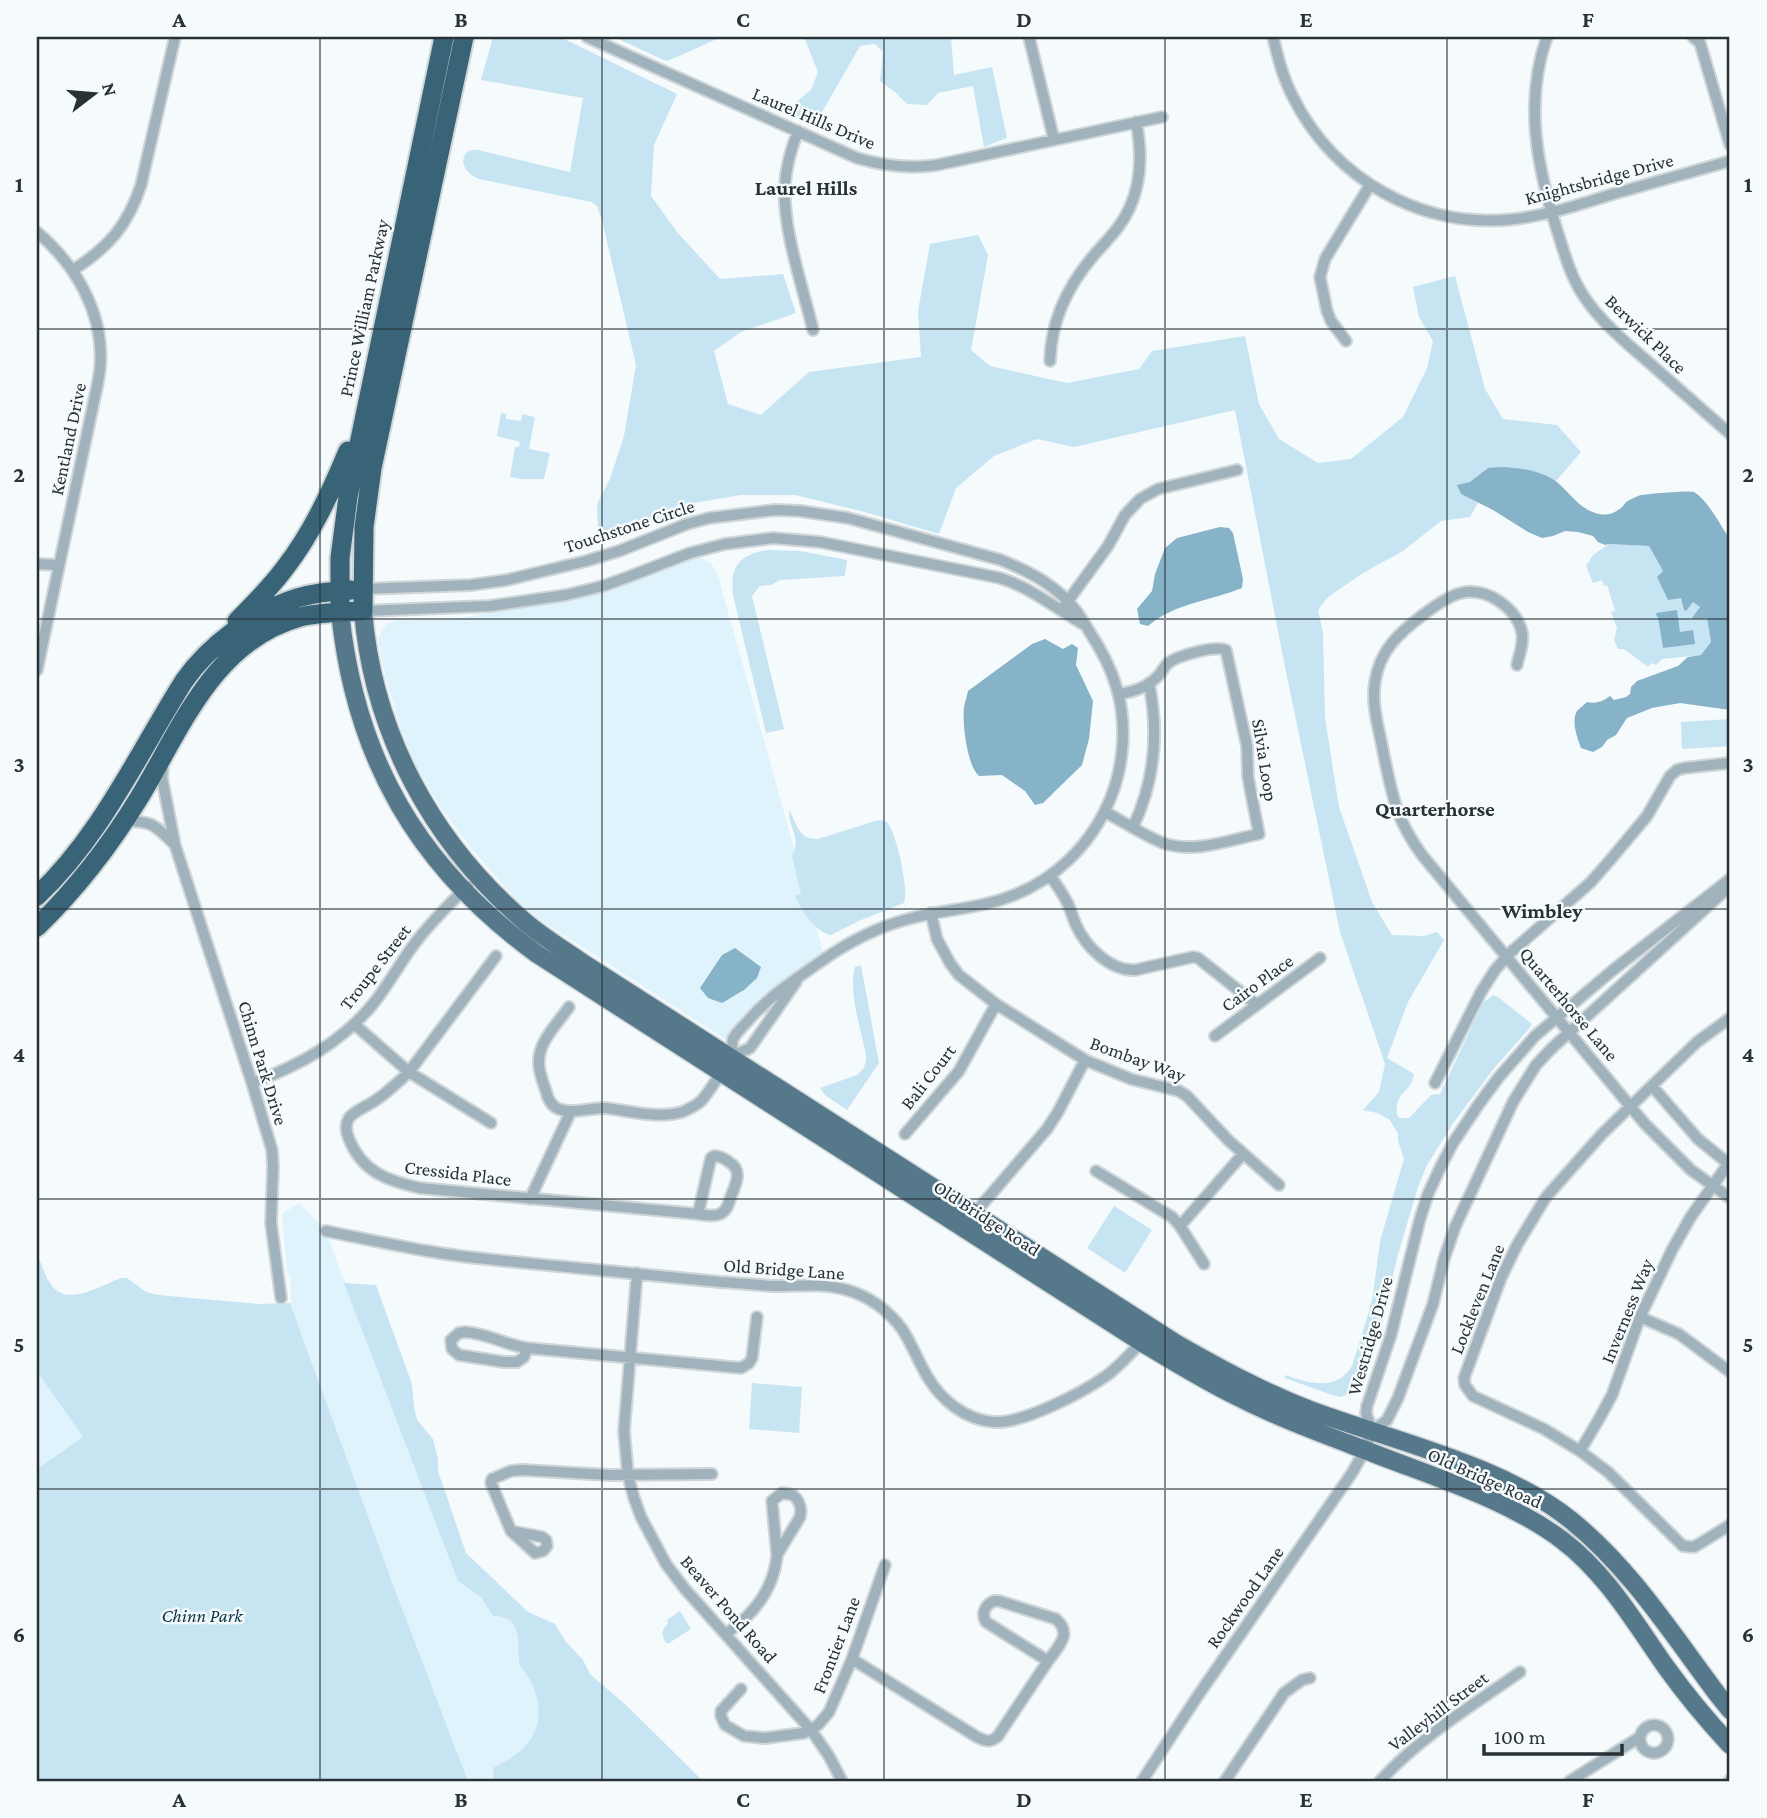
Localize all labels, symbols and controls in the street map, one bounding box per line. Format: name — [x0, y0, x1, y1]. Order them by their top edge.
text: A — [171, 6, 186, 32]
text: B — [454, 6, 468, 32]
text: C — [736, 6, 750, 32]
text: D — [1016, 6, 1032, 32]
text: E — [1299, 6, 1313, 32]
text: F — [1582, 6, 1594, 32]
north arrow — [60, 60, 130, 130]
text: N — [98, 80, 122, 99]
street label: Laurel Hills Drive — [749, 83, 879, 153]
street label: Knightsbridge Drive — [1523, 149, 1675, 209]
text: 1 — [15, 171, 24, 197]
text: 1 — [1744, 171, 1753, 197]
district label: Laurel Hills — [755, 176, 858, 200]
street label: Prince William Parkway — [335, 217, 393, 399]
street label: Berwick Place — [1601, 290, 1691, 378]
street label: Kentland Drive — [46, 381, 90, 497]
text: 2 — [13, 461, 25, 487]
text: 2 — [1742, 461, 1754, 487]
street label: Touchstone Circle — [561, 495, 697, 557]
street label: Silvia Loop — [1248, 717, 1282, 803]
text: 3 — [13, 751, 25, 777]
text: 3 — [1742, 751, 1754, 777]
district label: Quarterhorse — [1375, 797, 1495, 821]
district label: Wimbley — [1501, 899, 1583, 923]
street label: Troupe Street — [335, 920, 415, 1014]
street label: Quarterhorse Lane — [1515, 943, 1623, 1065]
street label: Cairo Place — [1217, 950, 1297, 1016]
street label: Chinn Park Drive — [234, 998, 292, 1128]
street label: Bombay Way — [1087, 1032, 1189, 1086]
street label: Bali Court — [896, 1040, 960, 1114]
text: 4 — [13, 1041, 25, 1067]
text: 4 — [1742, 1041, 1754, 1067]
street label: Cressida Place — [403, 1156, 513, 1190]
street label: Old Bridge Road — [930, 1176, 1044, 1260]
street label: Lockleven Lane — [1445, 1241, 1509, 1357]
street label: Old Bridge Lane — [723, 1254, 845, 1284]
street label: Inverness Way — [1597, 1256, 1658, 1366]
street label: Westridge Drive — [1343, 1274, 1397, 1398]
text: 5 — [13, 1331, 25, 1357]
text: 5 — [1742, 1331, 1754, 1357]
street label: Old Bridge Road — [1425, 1443, 1545, 1513]
street label: Rockwood Lane — [1202, 1542, 1288, 1652]
street label: Beaver Pond Road — [677, 1551, 781, 1667]
street label: Frontier Lane — [808, 1594, 864, 1696]
park label: Chinn Park — [161, 1605, 243, 1626]
text: 6 — [13, 1621, 25, 1647]
text: 6 — [1742, 1621, 1754, 1647]
street label: Valleyhill Street — [1384, 1666, 1492, 1755]
scale bar — [1484, 1713, 1622, 1757]
text: 100 m — [1494, 1725, 1546, 1749]
text: A — [171, 1786, 186, 1812]
text: B — [454, 1786, 468, 1812]
text: C — [736, 1786, 750, 1812]
text: D — [1016, 1786, 1032, 1812]
text: E — [1299, 1786, 1313, 1812]
text: F — [1582, 1786, 1594, 1812]

